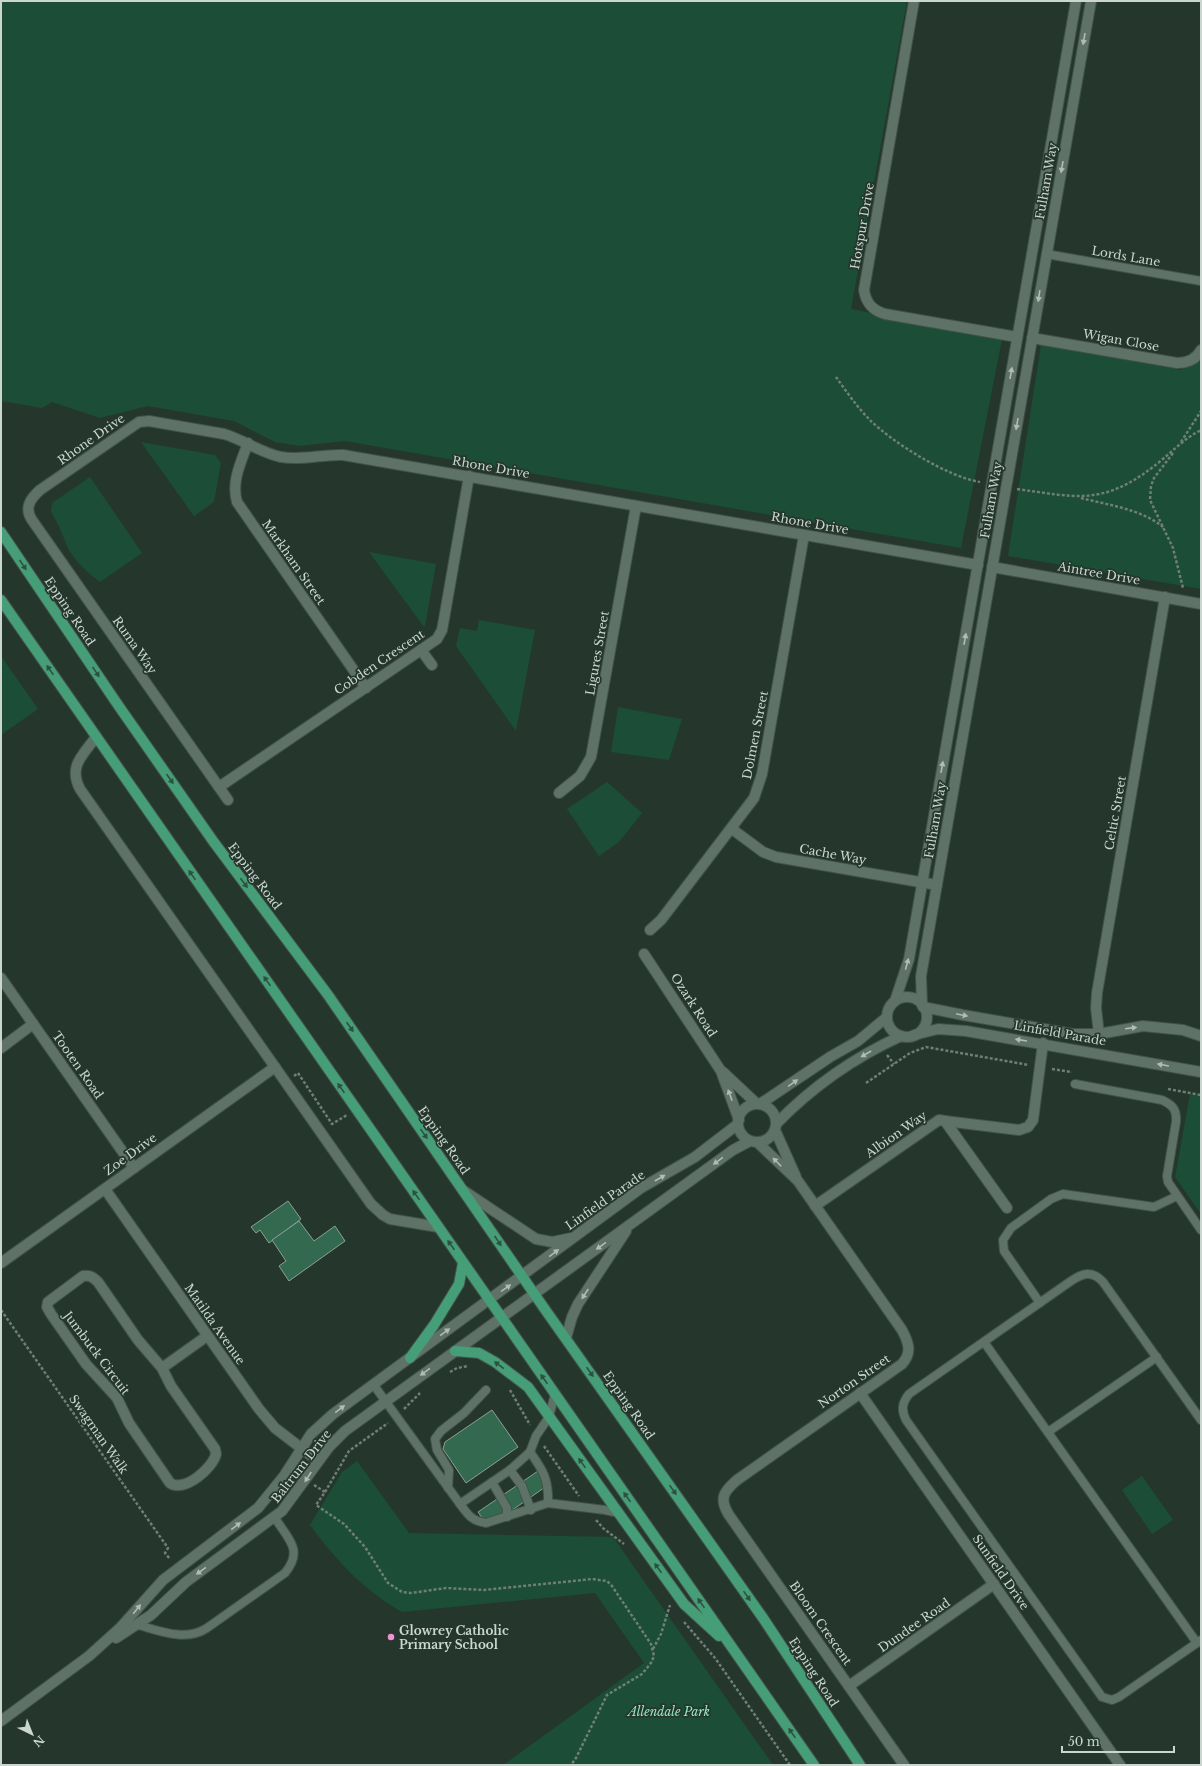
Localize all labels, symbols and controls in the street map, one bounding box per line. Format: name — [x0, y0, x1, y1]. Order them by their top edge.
one-way arrow — [1081, 33, 1087, 46]
street label: Fulham Way — [1032, 141, 1060, 221]
one-way arrow — [1058, 161, 1064, 174]
street label: Hotspur Drive — [847, 181, 877, 271]
street label: Lords Lane — [1090, 243, 1162, 269]
one-way arrow — [1036, 289, 1042, 302]
street label: Wigan Close — [1081, 326, 1161, 354]
one-way arrow — [1008, 367, 1014, 379]
street label: Rhone Drive — [55, 410, 128, 468]
one-way arrow — [1014, 418, 1020, 430]
street label: Rhone Drive — [451, 453, 531, 481]
street label: Fulham Way — [977, 460, 1005, 540]
street label: Rhone Drive — [770, 509, 850, 537]
street label: Markham Street — [259, 517, 329, 608]
street label: Aintree Drive — [1056, 558, 1141, 588]
one-way arrow — [19, 560, 27, 570]
street label: Epping Road — [41, 574, 99, 648]
street label: Ligures Street — [582, 609, 612, 696]
street label: Ruma Way — [110, 613, 161, 677]
street label: Cobden Crescent — [331, 626, 427, 698]
one-way arrow — [962, 633, 968, 645]
one-way arrow — [46, 665, 54, 676]
one-way arrow — [92, 667, 100, 678]
street label: Dolmen Street — [739, 689, 771, 781]
one-way arrow — [940, 761, 946, 773]
one-way arrow — [166, 774, 174, 785]
street label: Celtic Street — [1101, 774, 1129, 851]
street label: Fulham Way — [921, 780, 949, 860]
street label: Epping Road — [225, 840, 285, 912]
street label: Cache Way — [798, 841, 868, 867]
one-way arrow — [188, 870, 196, 880]
one-way arrow — [240, 878, 249, 889]
one-way arrow — [904, 958, 910, 970]
street label: Ozark Road — [668, 970, 720, 1040]
one-way arrow — [263, 976, 271, 987]
one-way arrow — [955, 1012, 968, 1018]
street label: Linfield Parade — [1013, 1018, 1107, 1049]
one-way arrow — [346, 1022, 354, 1033]
one-way arrow — [1125, 1024, 1137, 1031]
street label: Tooten Road — [49, 1028, 107, 1102]
one-way arrow — [1015, 1037, 1027, 1043]
one-way arrow — [860, 1050, 872, 1057]
one-way arrow — [1156, 1062, 1169, 1068]
one-way arrow — [788, 1079, 798, 1087]
one-way arrow — [337, 1083, 345, 1093]
one-way arrow — [726, 1089, 732, 1101]
street label: Epping Road — [415, 1103, 473, 1177]
street label: Albion Way — [862, 1107, 930, 1161]
one-way arrow — [420, 1129, 428, 1139]
street label: Zoe Drive — [101, 1130, 159, 1178]
one-way arrow — [712, 1157, 723, 1165]
one-way arrow — [772, 1157, 782, 1166]
street label: Linfield Parade — [562, 1167, 648, 1233]
one-way arrow — [654, 1174, 665, 1181]
one-way arrow — [412, 1189, 420, 1200]
one-way arrow — [494, 1236, 502, 1246]
one-way arrow — [447, 1239, 455, 1250]
one-way arrow — [595, 1242, 606, 1250]
one-way arrow — [548, 1249, 559, 1257]
street label: Matilda Avenue — [181, 1281, 249, 1368]
one-way arrow — [500, 1284, 511, 1292]
one-way arrow — [581, 1288, 589, 1299]
street label: Jumbuck Circuit — [59, 1307, 134, 1398]
one-way arrow — [440, 1328, 450, 1336]
street label: Norton Street — [815, 1350, 893, 1411]
one-way arrow — [493, 1361, 504, 1369]
one-way arrow — [586, 1367, 594, 1377]
one-way arrow — [419, 1368, 430, 1377]
street label: Epping Road — [600, 1368, 658, 1442]
one-way arrow — [540, 1374, 548, 1384]
street label: Swagman Walk — [66, 1392, 132, 1477]
one-way arrow — [335, 1405, 346, 1413]
street label: Baltrum Drive — [268, 1426, 334, 1506]
one-way arrow — [578, 1457, 586, 1468]
one-way arrow — [304, 1472, 312, 1482]
one-way arrow — [669, 1484, 677, 1495]
one-way arrow — [623, 1492, 631, 1502]
one-way arrow — [231, 1522, 242, 1530]
street label: Sunfield Drive — [969, 1531, 1033, 1613]
one-way arrow — [654, 1563, 662, 1574]
one-way arrow — [196, 1567, 207, 1576]
street label: Bloom Crescent — [787, 1578, 856, 1668]
one-way arrow — [743, 1591, 751, 1601]
street label: Dundee Road — [875, 1595, 953, 1655]
one-way arrow — [697, 1598, 705, 1609]
one-way arrow — [133, 1604, 142, 1615]
place label: Glowrey Catholic Primary School — [399, 1623, 509, 1652]
marker: Glowrey Catholic Primary School — [386, 1632, 396, 1642]
street label: Epping Road — [786, 1634, 842, 1710]
park label: Allendale Park — [626, 1704, 710, 1719]
north arrow — [12, 1714, 52, 1754]
one-way arrow — [788, 1728, 796, 1738]
scale bar — [1062, 1728, 1174, 1754]
text: N — [30, 1733, 47, 1750]
text: 50 m — [1068, 1734, 1100, 1749]

